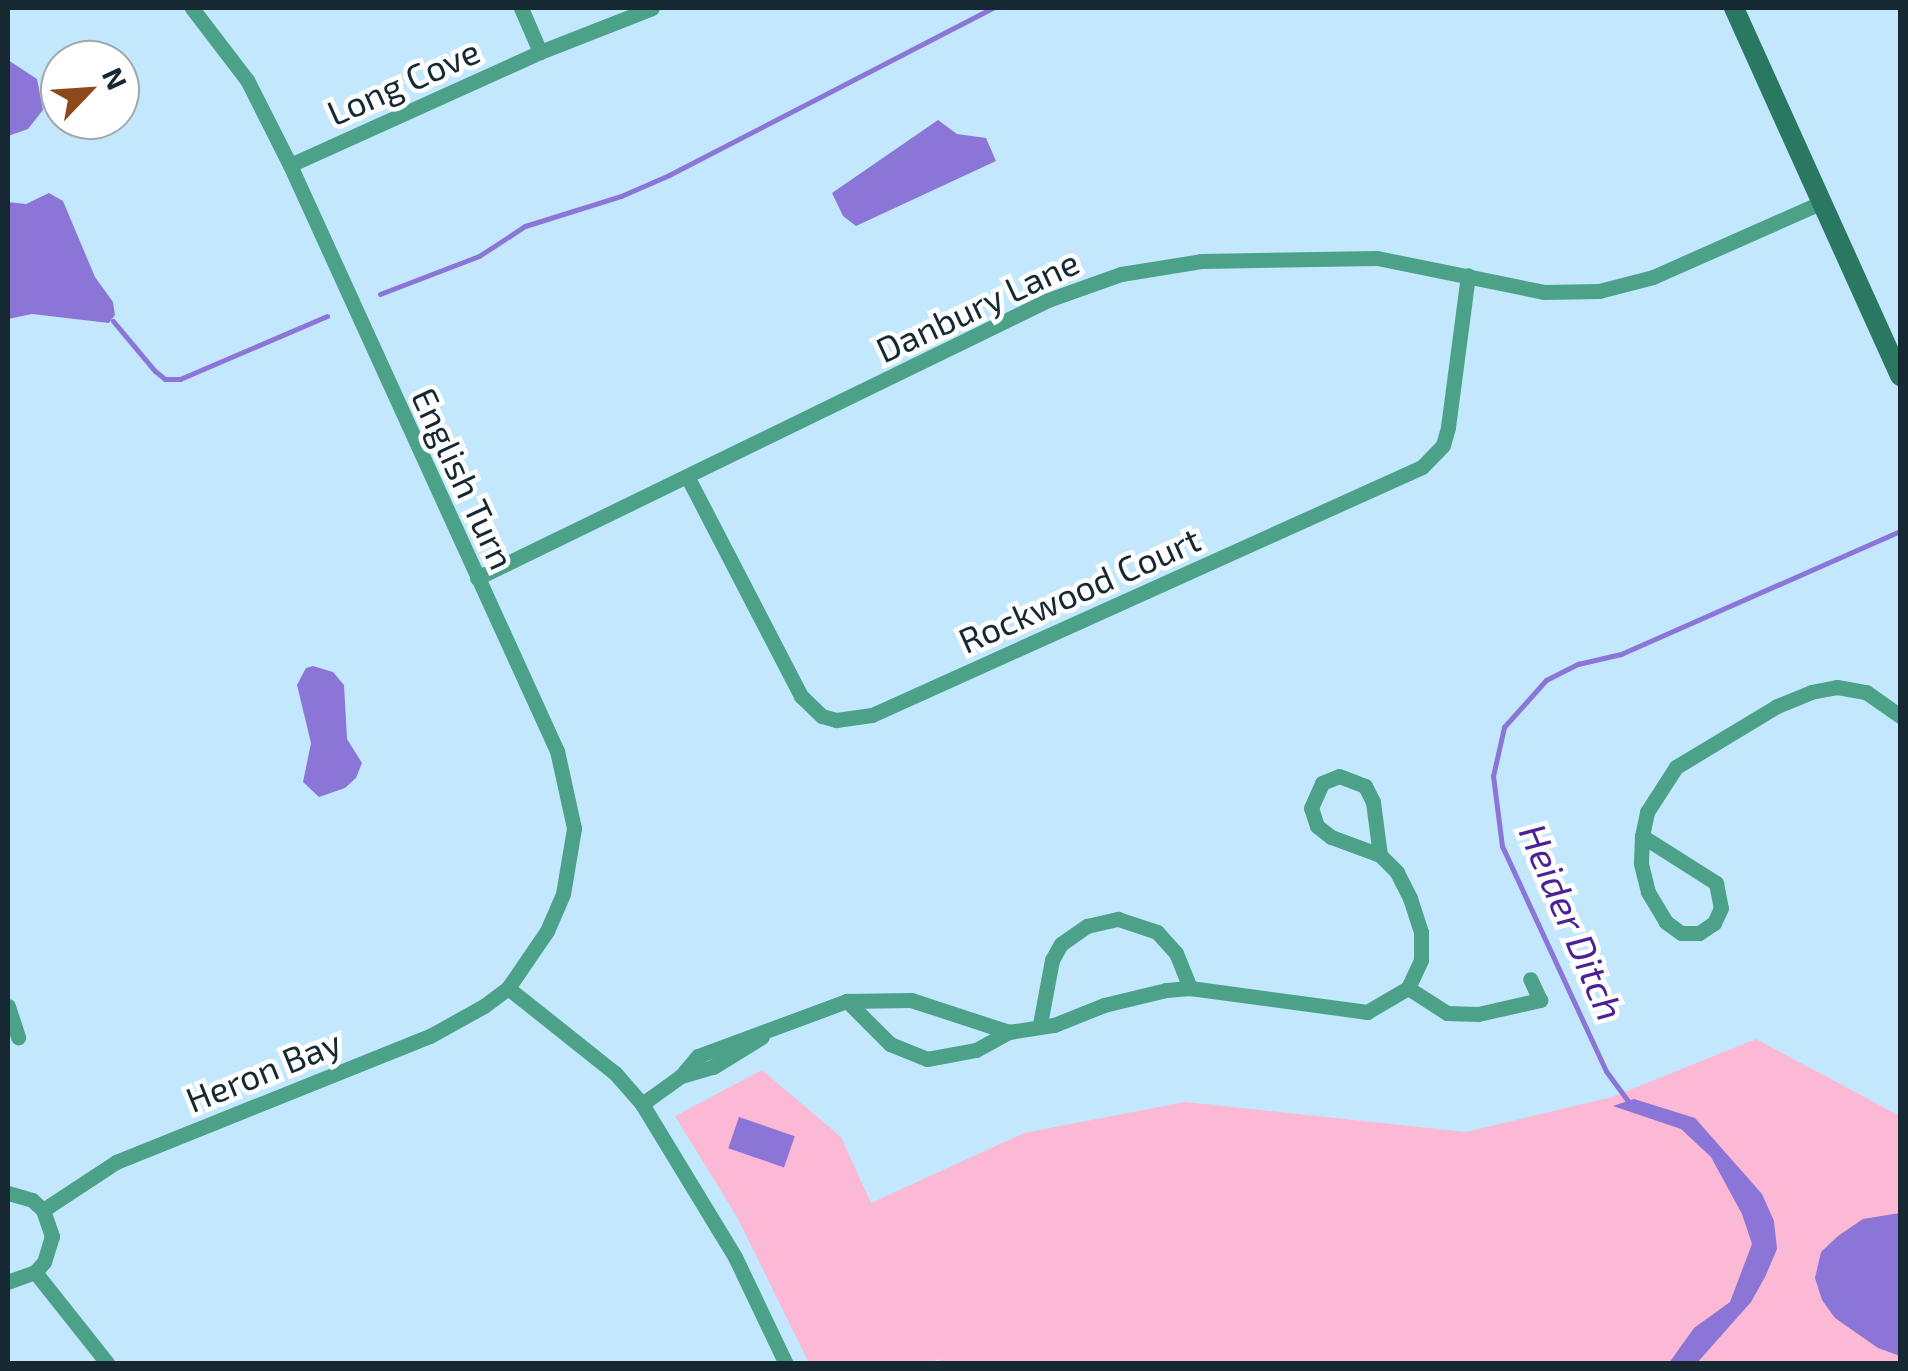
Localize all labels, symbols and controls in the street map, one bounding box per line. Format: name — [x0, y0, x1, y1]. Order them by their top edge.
street label: Long Cove — [320, 29, 486, 133]
north arrow — [40, 40, 140, 140]
text: N — [96, 62, 135, 95]
street label: Danbury Lane — [869, 240, 1085, 370]
street label: English Turn — [404, 380, 524, 576]
street label: Rockwood Court — [952, 517, 1206, 661]
water label: Heider Ditch — [1510, 816, 1634, 1028]
street label: Heron Bay — [179, 1020, 347, 1120]

